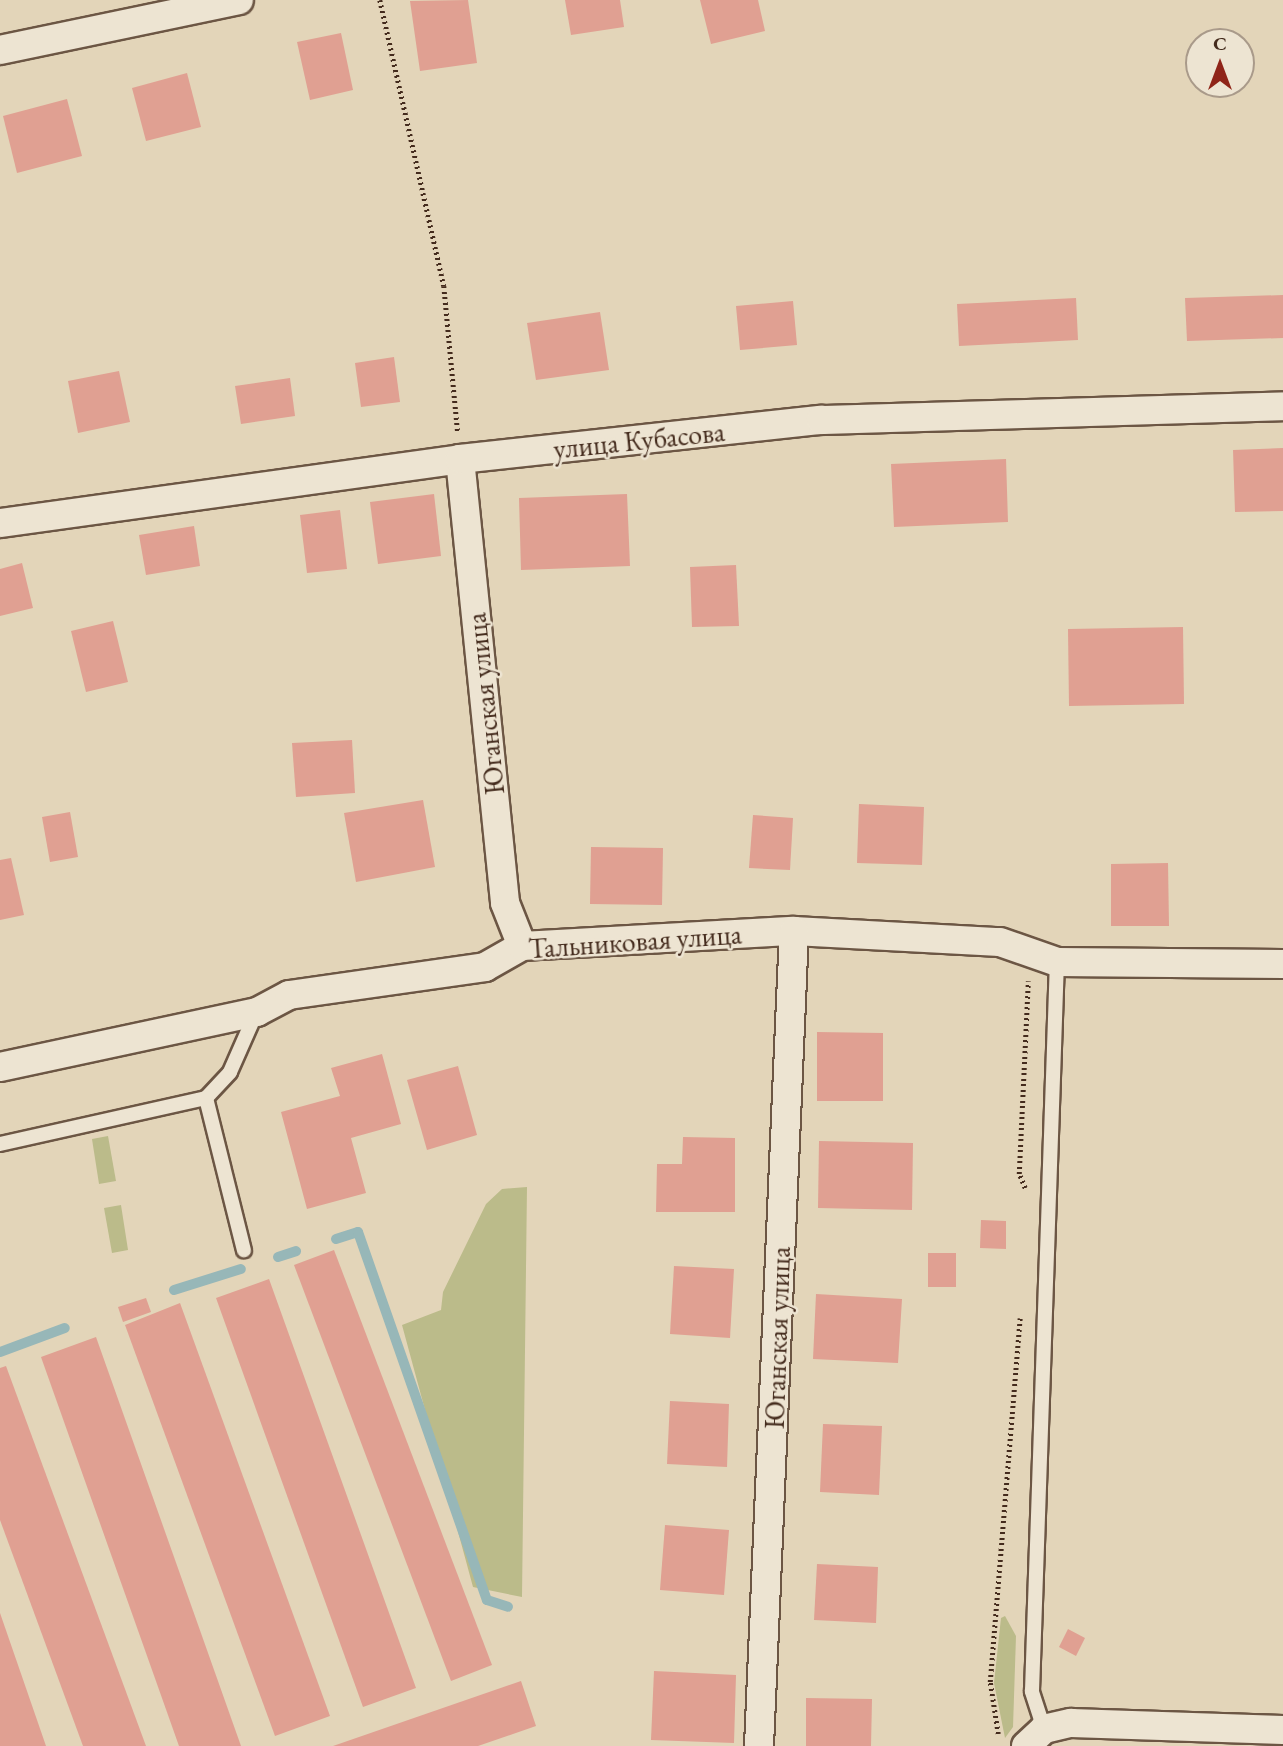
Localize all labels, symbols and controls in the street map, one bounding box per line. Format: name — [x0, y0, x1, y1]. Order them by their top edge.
north arrow — [1185, 28, 1255, 98]
text: С — [1213, 31, 1227, 56]
street label: улица Кубасова — [552, 414, 726, 466]
street label: Юганская улица — [459, 611, 511, 797]
street label: Тальниковая улица — [527, 917, 743, 965]
street label: Юганская улица — [757, 1246, 797, 1430]

